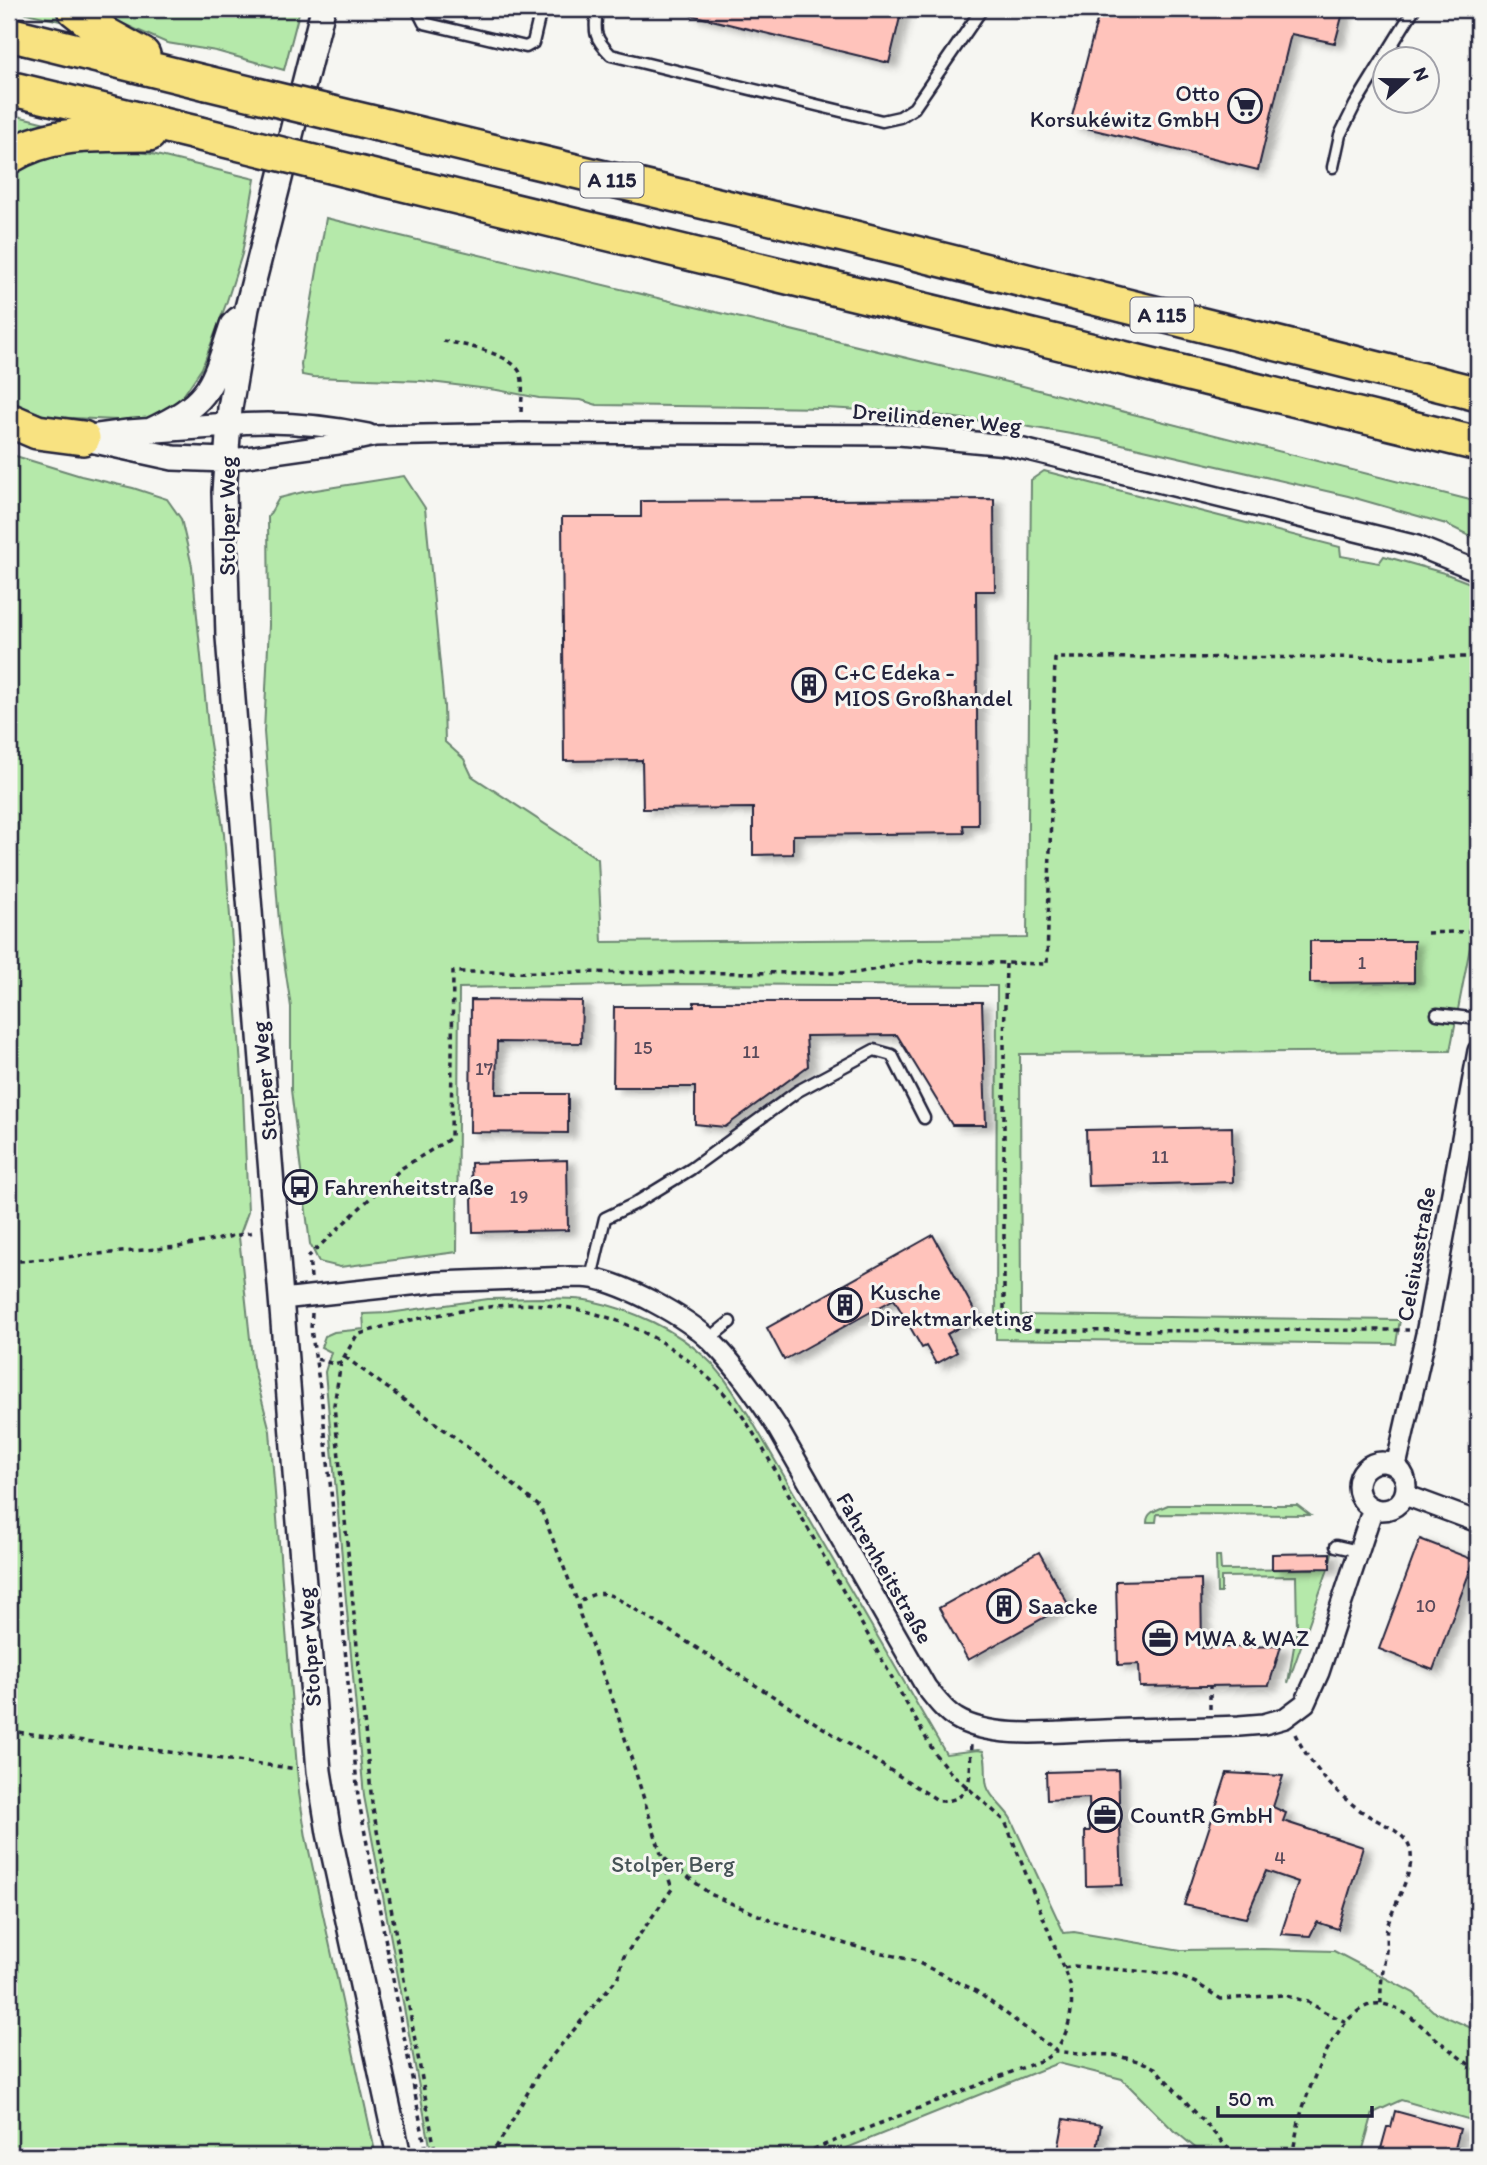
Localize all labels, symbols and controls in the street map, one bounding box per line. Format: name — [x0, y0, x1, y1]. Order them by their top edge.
north arrow — [1372, 46, 1442, 116]
text: N — [1408, 64, 1434, 84]
place label: Otto Korsukéwitz GmbH — [1030, 79, 1220, 133]
supermarket icon: Otto Korsukéwitz GmbH — [1226, 87, 1264, 125]
road number: A 115 — [580, 162, 644, 198]
road number: A 115 — [1130, 298, 1194, 332]
street label: Dreilindener Weg — [851, 397, 1023, 439]
street label: Stolper Weg — [213, 456, 241, 576]
place label: C+C Edeka - MIOS Großhandel — [834, 658, 1013, 712]
building icon: C+C Edeka - MIOS Großhandel — [790, 666, 828, 704]
house number: 1 — [1358, 951, 1367, 974]
street label: Stolper Weg — [245, 1020, 283, 1142]
house number: 15 — [634, 1036, 652, 1059]
house number: 11 — [742, 1040, 760, 1063]
house number: 17 — [475, 1057, 493, 1080]
house number: 11 — [1151, 1145, 1169, 1168]
bus stop icon: Fahrenheitstraße — [281, 1168, 319, 1206]
place label: Fahrenheitstraße — [324, 1173, 494, 1201]
street label: Celsiusstraße — [1390, 1184, 1442, 1324]
house number: 19 — [510, 1185, 528, 1208]
place label: Kusche Direktmarketing — [870, 1278, 1033, 1332]
building icon: Kusche Direktmarketing — [826, 1286, 864, 1324]
street label: Fahrenheitstraße — [830, 1487, 940, 1649]
street label: Stolper Weg — [291, 1586, 327, 1708]
building icon: Saacke — [985, 1587, 1023, 1625]
place label: Saacke — [1028, 1592, 1098, 1620]
house number: 10 — [1416, 1594, 1436, 1617]
office icon: MWA & WAZ — [1141, 1619, 1179, 1657]
place label: MWA & WAZ — [1184, 1624, 1309, 1652]
office icon: CountR GmbH — [1086, 1796, 1124, 1834]
place label: CountR GmbH — [1130, 1801, 1273, 1829]
house number: 4 — [1274, 1846, 1286, 1869]
park label: Stolper Berg — [611, 1850, 735, 1878]
scale bar — [1218, 2074, 1372, 2118]
text: 50 m — [1228, 2086, 1275, 2111]

